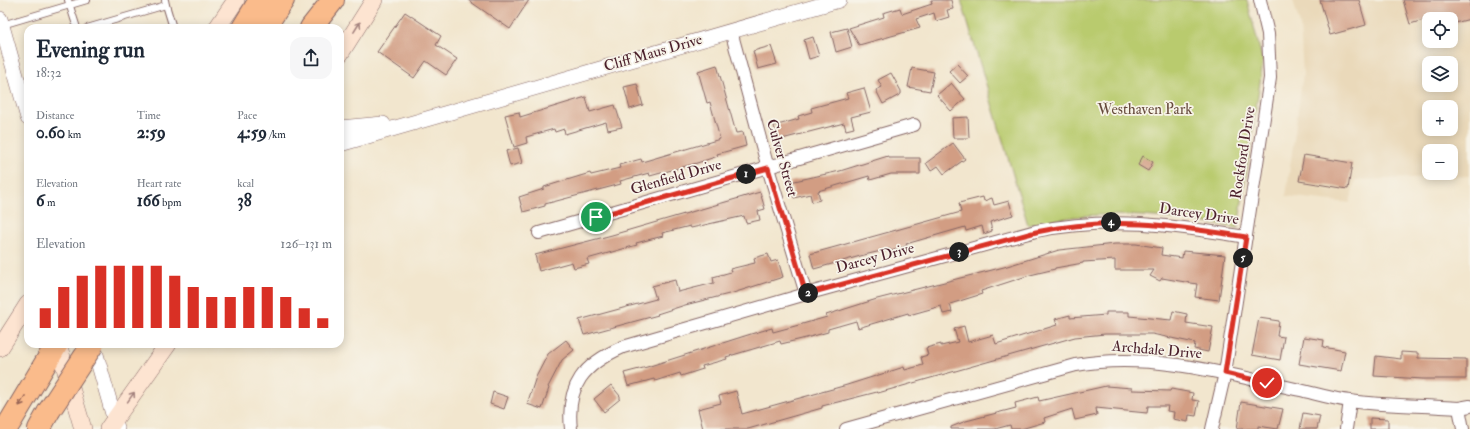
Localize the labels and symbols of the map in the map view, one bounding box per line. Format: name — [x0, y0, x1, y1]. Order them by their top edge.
one-way arrow — [353, 22, 361, 33]
street label: Cliff Maus Drive — [602, 30, 704, 76]
park label: Westhaven Park — [1097, 100, 1192, 119]
street label: Rockford Drive — [1226, 105, 1260, 201]
street label: Culver Street — [762, 117, 802, 199]
street label: Glenfield Drive — [628, 155, 724, 199]
pin: 1 — [736, 164, 756, 184]
street label: Darcey Drive — [1158, 199, 1240, 229]
pin — [579, 200, 613, 234]
pin: 4 — [1101, 212, 1121, 232]
street label: Darcey Drive — [834, 238, 916, 278]
pin: 3 — [949, 242, 969, 262]
pin: 5 — [1233, 248, 1253, 268]
pin: 2 — [798, 283, 818, 303]
street label: Archdale Drive — [1110, 337, 1203, 363]
pin — [1250, 366, 1284, 400]
one-way arrow — [127, 392, 135, 403]
one-way arrow — [18, 395, 26, 407]

